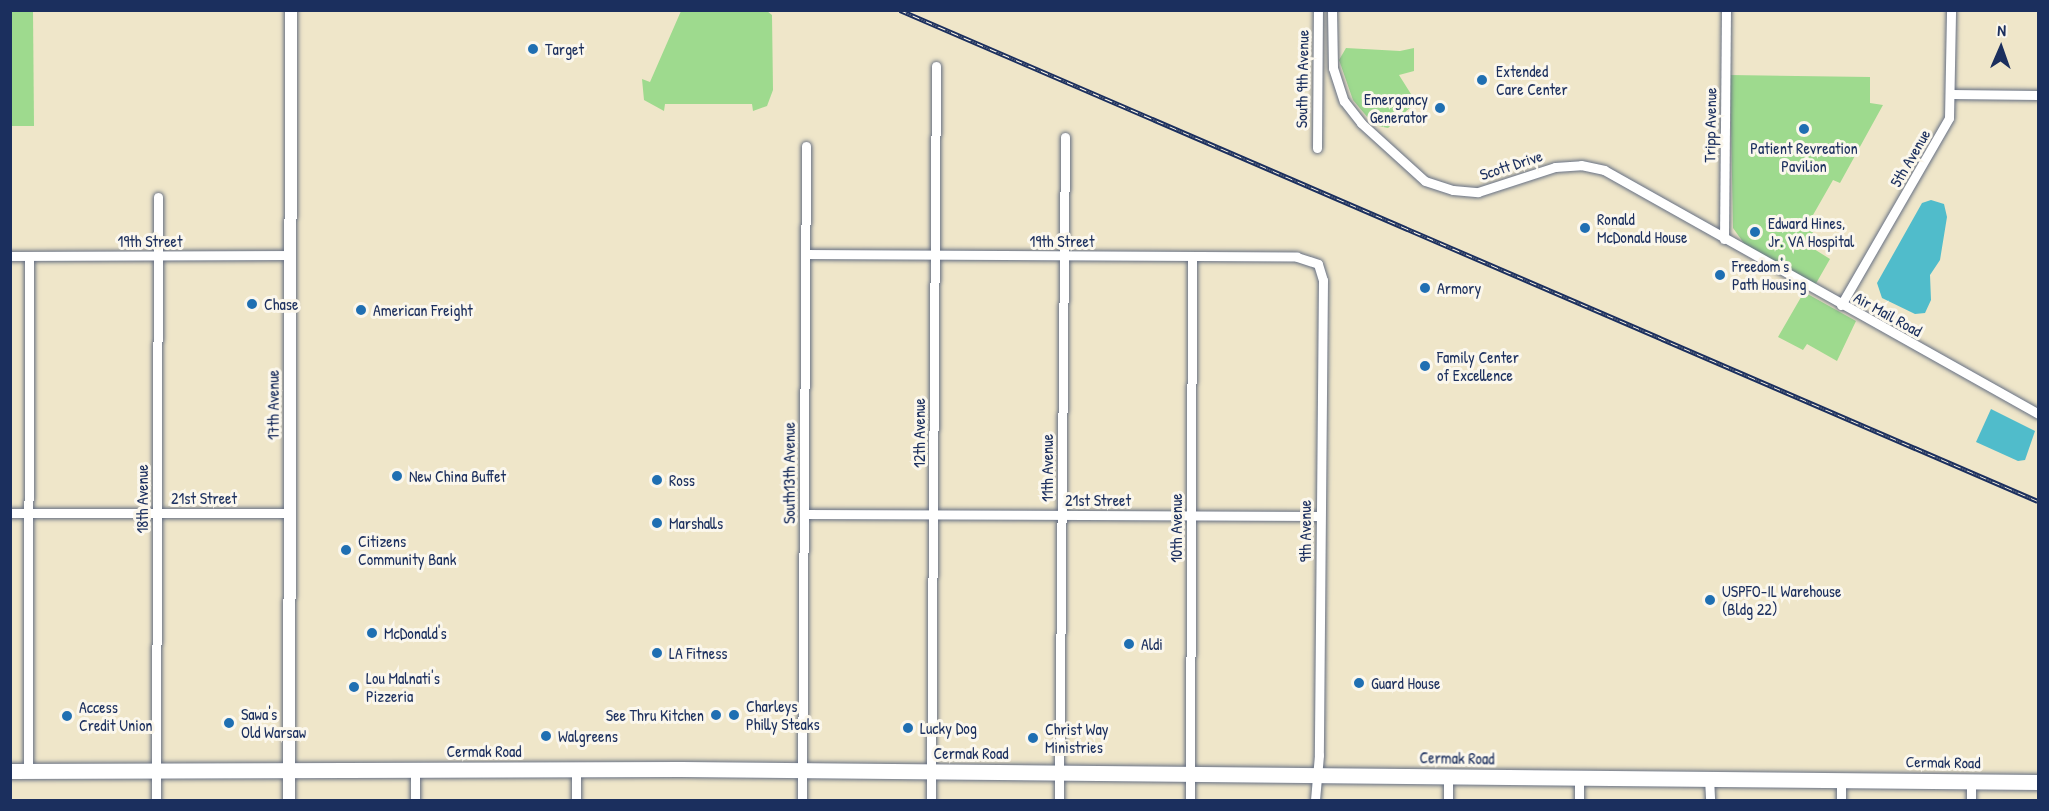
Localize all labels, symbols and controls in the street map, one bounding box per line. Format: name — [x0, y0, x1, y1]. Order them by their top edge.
north arrow — [1971, 18, 2031, 78]
text: N — [1997, 19, 2006, 41]
street label: South 9th Avenue — [1292, 30, 1312, 128]
place label: Target — [545, 39, 584, 59]
marker: Target — [526, 42, 540, 56]
place label: Extended Care Center — [1496, 61, 1568, 99]
marker: Extended Care Center — [1473, 71, 1491, 89]
street label: Tripp Avenue — [1700, 87, 1720, 163]
place label: Emergancy Generator — [1364, 89, 1428, 127]
marker: Emergancy Generator — [1433, 101, 1447, 115]
marker: Patient Revreation Pavilion — [1797, 122, 1811, 136]
street label: 5th Avenue — [1886, 126, 1934, 190]
place label: Patient Revreation Pavilion — [1750, 138, 1858, 176]
street label: Scott Drive — [1477, 146, 1545, 184]
place label: Ronald McDonald House — [1597, 209, 1687, 247]
place label: Edward Hines, Jr. VA Hospital — [1768, 213, 1854, 251]
marker: Ronald McDonald House — [1578, 221, 1592, 235]
marker: Edward Hines, Jr. VA Hospital — [1746, 223, 1764, 241]
street label: 19th Street — [118, 231, 182, 251]
street label: 19th Street — [1030, 231, 1094, 251]
place label: Freedom's Path Housing — [1732, 256, 1806, 294]
marker: Freedom's Path Housing — [1713, 268, 1727, 282]
place label: Armory — [1437, 278, 1481, 298]
marker: Armory — [1418, 281, 1432, 295]
street label: Air Mail Road — [1851, 287, 1925, 341]
place label: Chase — [264, 294, 298, 314]
marker: Chase — [245, 297, 259, 311]
place label: American Freight — [373, 300, 473, 320]
marker: American Freight — [354, 303, 368, 317]
place label: Family Center of Excellence — [1437, 347, 1519, 385]
marker: Family Center of Excellence — [1418, 359, 1432, 373]
street label: 17th Avenue — [263, 370, 283, 440]
street label: 12th Avenue — [909, 398, 929, 468]
street label: South13th Avenue — [779, 422, 799, 524]
street label: 11th Avenue — [1037, 434, 1057, 502]
street label: 18th Avenue — [132, 464, 152, 534]
place label: New China Buffet — [409, 466, 506, 486]
marker: New China Buffet — [390, 469, 404, 483]
place label: Ross — [669, 470, 695, 490]
marker: Ross — [650, 473, 664, 487]
street label: 21st Street — [171, 488, 237, 508]
street label: 21st Street — [1065, 490, 1131, 510]
street label: 10th Avenue — [1166, 493, 1186, 563]
street label: 9th Avenue — [1295, 500, 1315, 562]
place label: Marshalls — [669, 513, 723, 533]
marker: Marshalls — [650, 516, 664, 530]
place label: Citizens Community Bank — [358, 531, 456, 569]
marker: Citizens Community Bank — [339, 543, 353, 557]
place label: USPFO-IL Warehouse (Bldg 22) — [1722, 581, 1841, 619]
marker: USPFO-IL Warehouse (Bldg 22) — [1703, 593, 1717, 607]
place label: McDonald's — [384, 623, 447, 643]
marker: McDonald's — [365, 626, 379, 640]
place label: Aldi — [1141, 634, 1163, 654]
marker: Aldi — [1122, 637, 1136, 651]
place label: LA Fitness — [669, 643, 727, 663]
marker: LA Fitness — [650, 646, 664, 660]
place label: Lou Malnati's Pizzeria — [366, 668, 440, 706]
place label: Guard House — [1371, 673, 1440, 693]
marker: Guard House — [1352, 676, 1366, 690]
marker: Lou Malnati's Pizzeria — [347, 680, 361, 694]
place label: Charleys Philly Steaks — [746, 696, 820, 734]
place label: Access Credit Union — [79, 697, 153, 735]
place label: Sawa's Old Warsaw — [241, 704, 306, 742]
place label: See Thru Kitchen — [606, 705, 704, 725]
marker: See Thru Kitchen — [709, 708, 723, 722]
marker: Charleys Philly Steaks — [727, 708, 741, 722]
marker: Access Credit Union — [60, 709, 74, 723]
marker: Sawa's Old Warsaw — [222, 716, 236, 730]
place label: Lucky Dog — [920, 718, 977, 738]
place label: Christ Way Ministries — [1045, 719, 1108, 757]
marker: Lucky Dog — [901, 721, 915, 735]
place label: Walgreens — [558, 726, 618, 746]
marker: Walgreens — [539, 729, 553, 743]
marker: Christ Way Ministries — [1026, 731, 1040, 745]
street label: Cermak Road — [447, 741, 521, 761]
street label: Cermak Road — [934, 743, 1008, 763]
street label: Cermak Road — [1419, 748, 1495, 768]
street label: Cermak Road — [1905, 752, 1981, 772]

